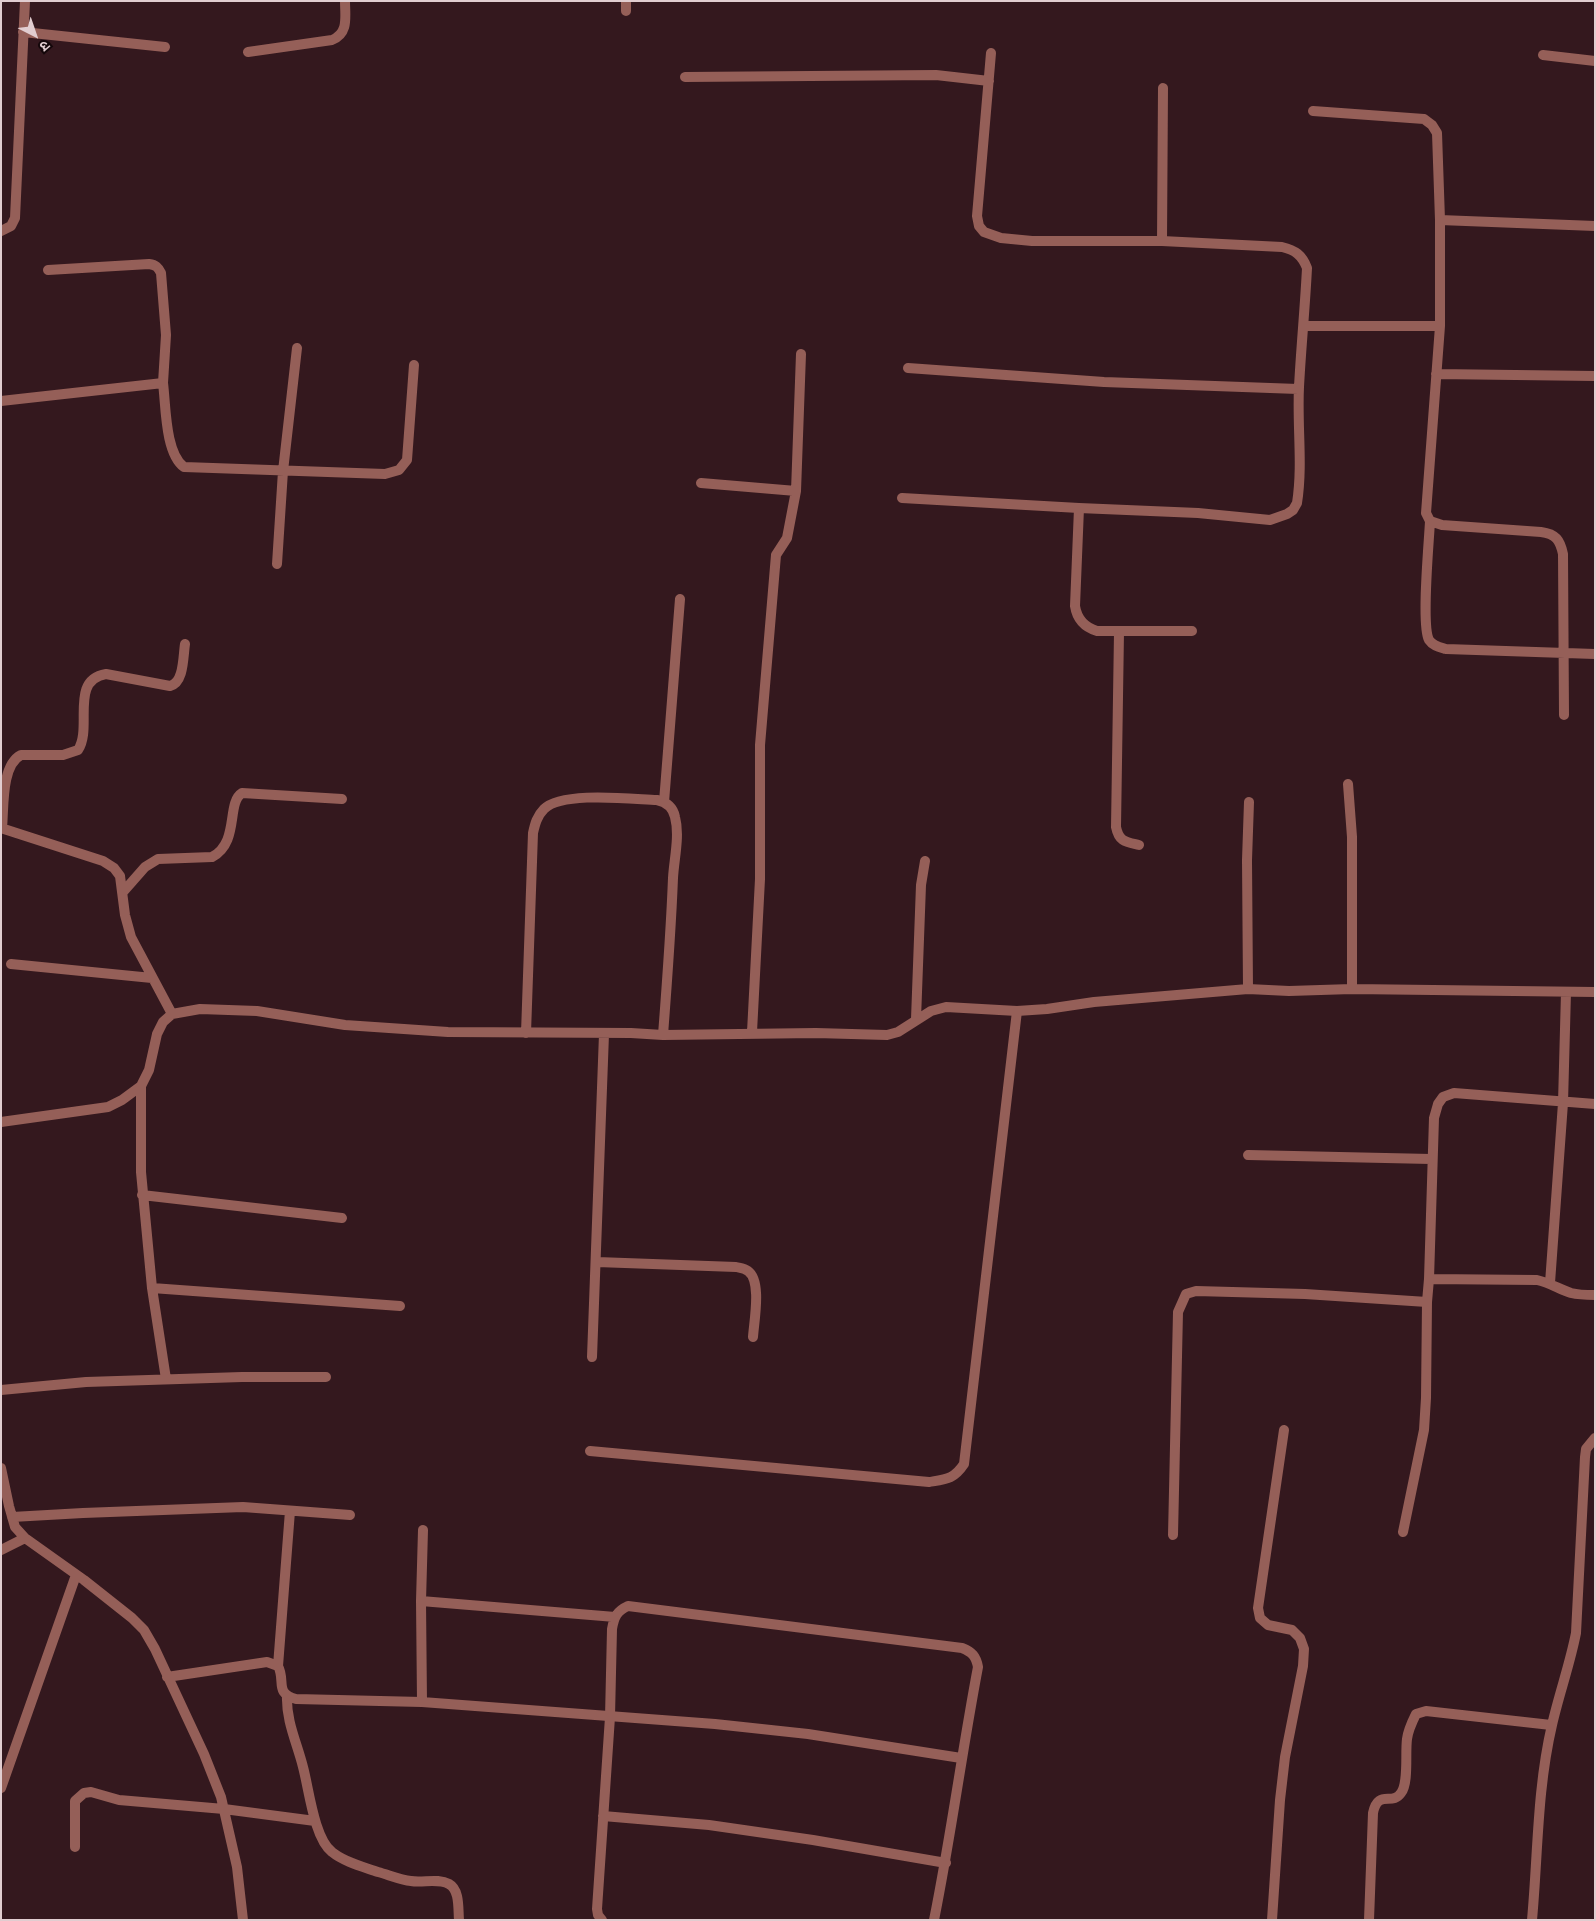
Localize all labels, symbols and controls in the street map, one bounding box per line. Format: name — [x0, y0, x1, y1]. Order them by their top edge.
north arrow — [10, 10, 60, 60]
text: उ — [35, 36, 55, 57]

